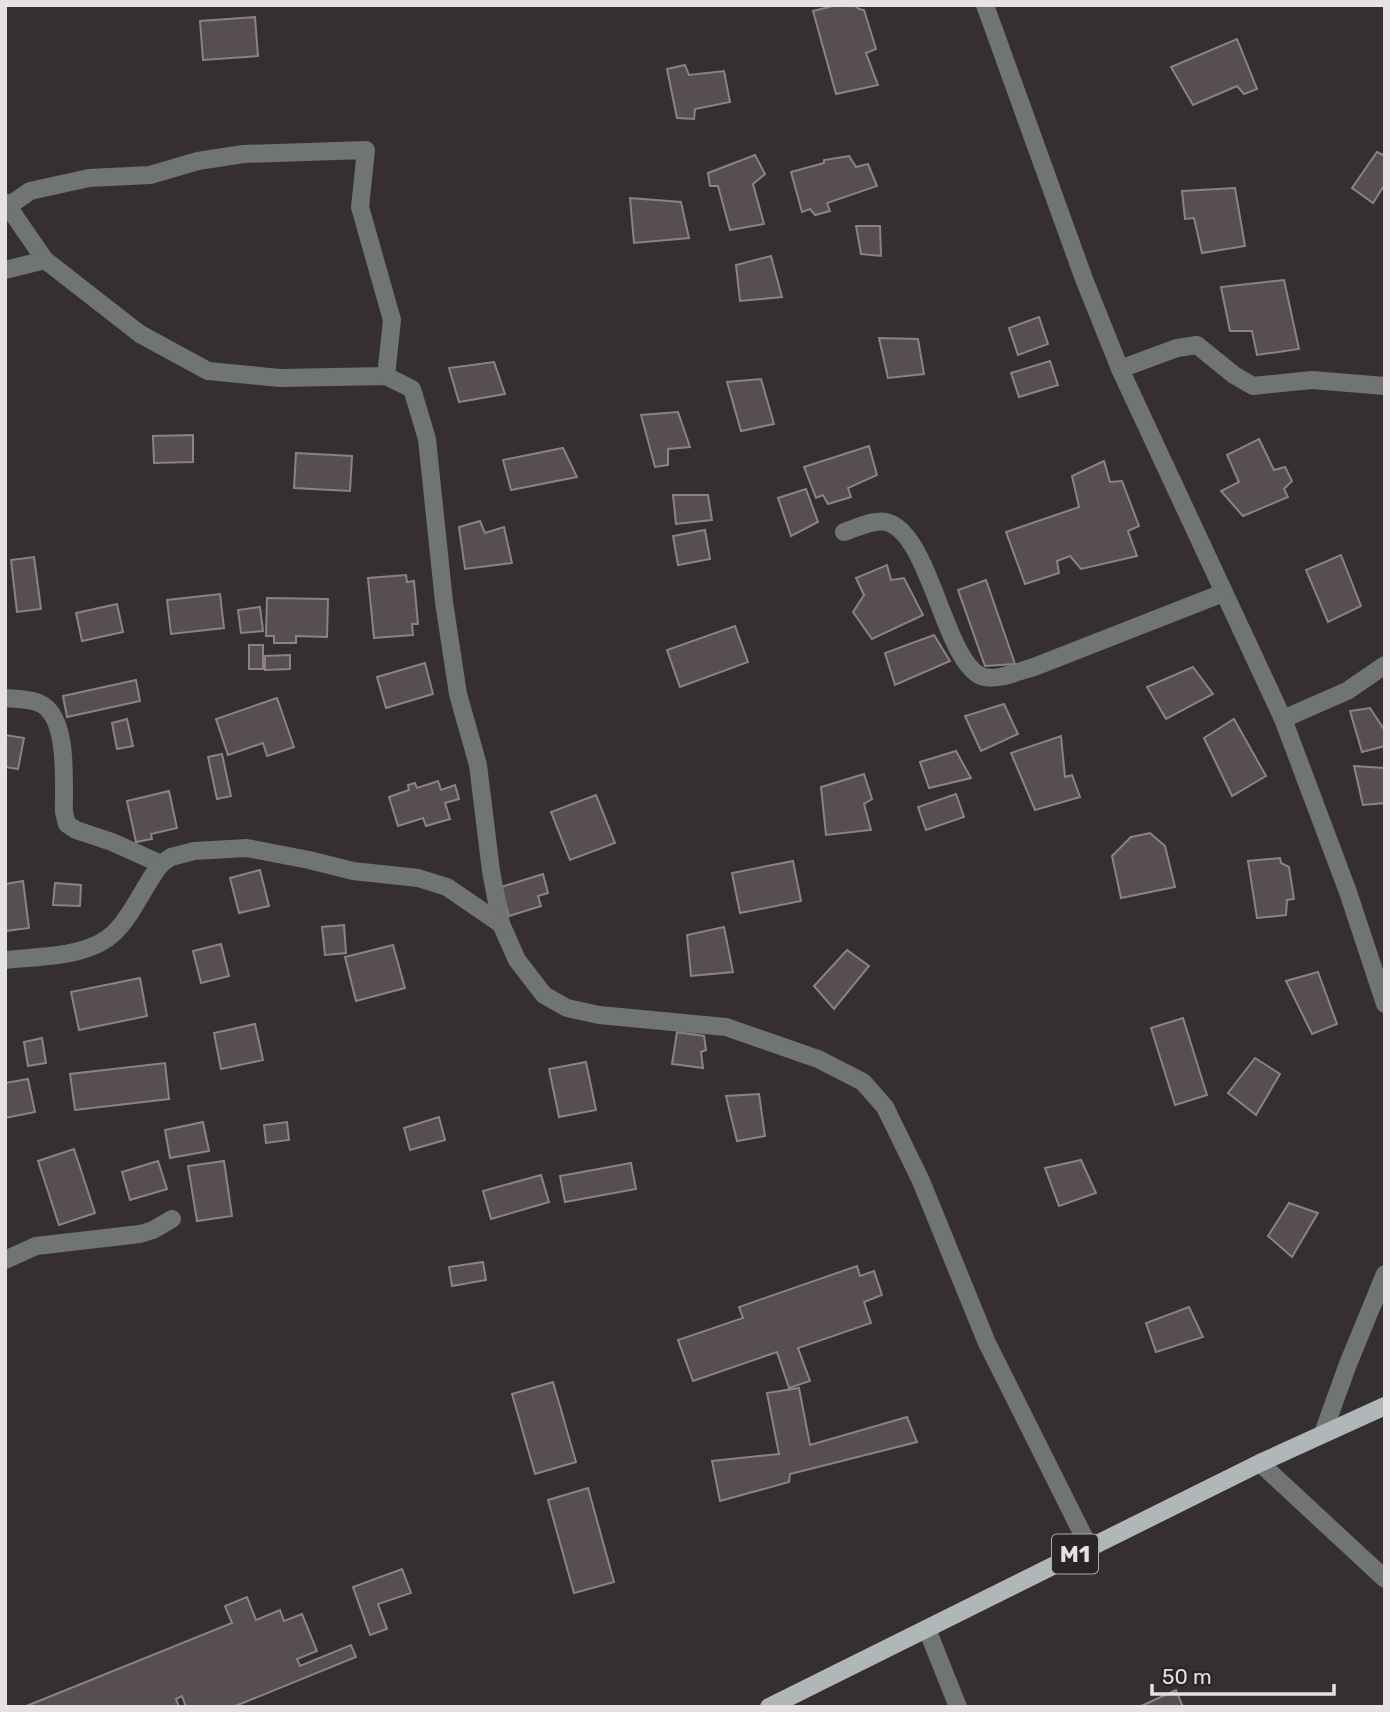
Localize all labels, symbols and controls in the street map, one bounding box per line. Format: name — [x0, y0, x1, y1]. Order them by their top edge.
road number: M1 — [1052, 1534, 1098, 1574]
scale bar — [1152, 1652, 1334, 1696]
text: 50 m — [1162, 1664, 1212, 1689]

